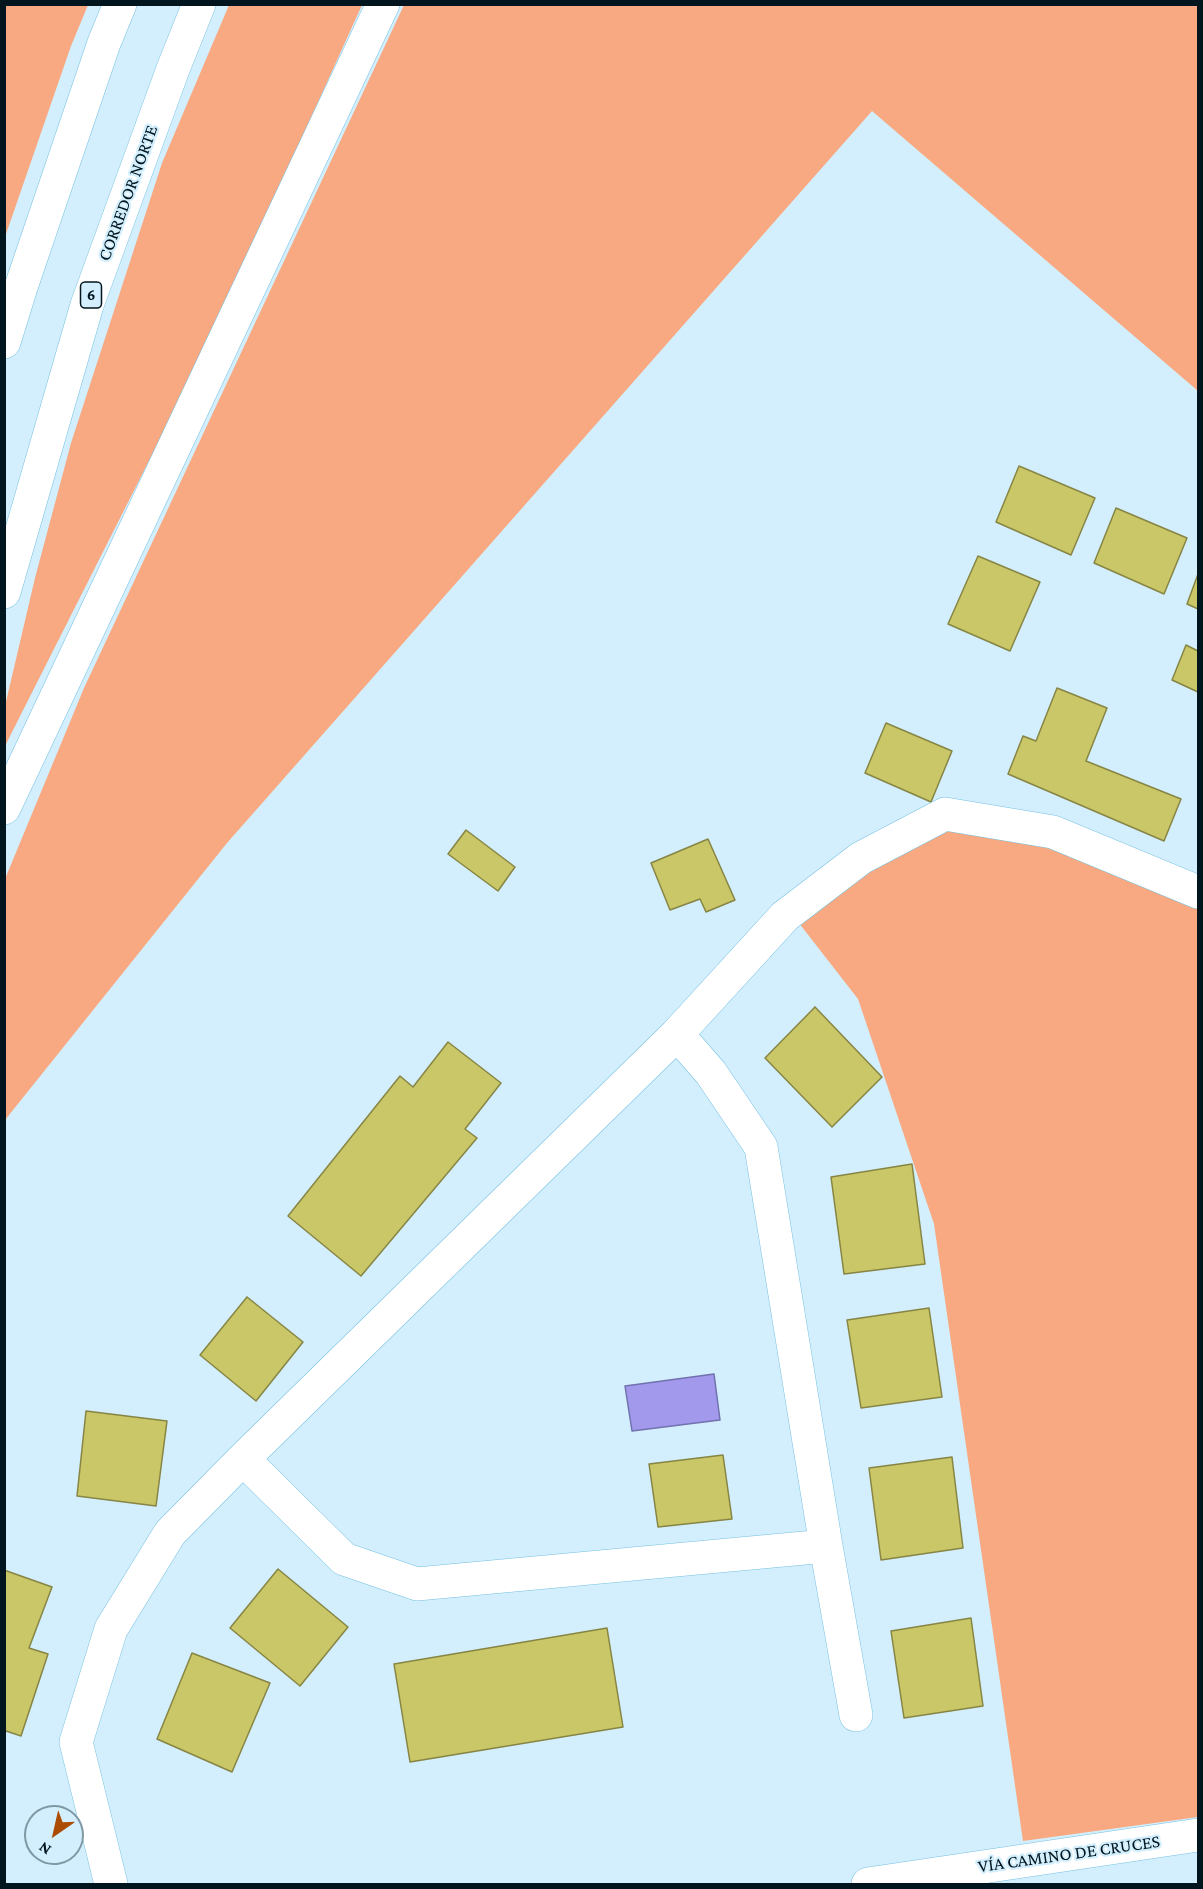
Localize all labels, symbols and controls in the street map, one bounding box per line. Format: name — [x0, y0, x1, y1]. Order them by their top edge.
street label: CORREDOR NORTE — [93, 122, 163, 264]
road number: 6 — [80, 282, 101, 308]
north arrow — [24, 1805, 84, 1865]
street label: VÍA CAMINO DE CRUCES — [977, 1831, 1161, 1877]
text: N — [35, 1839, 54, 1859]

